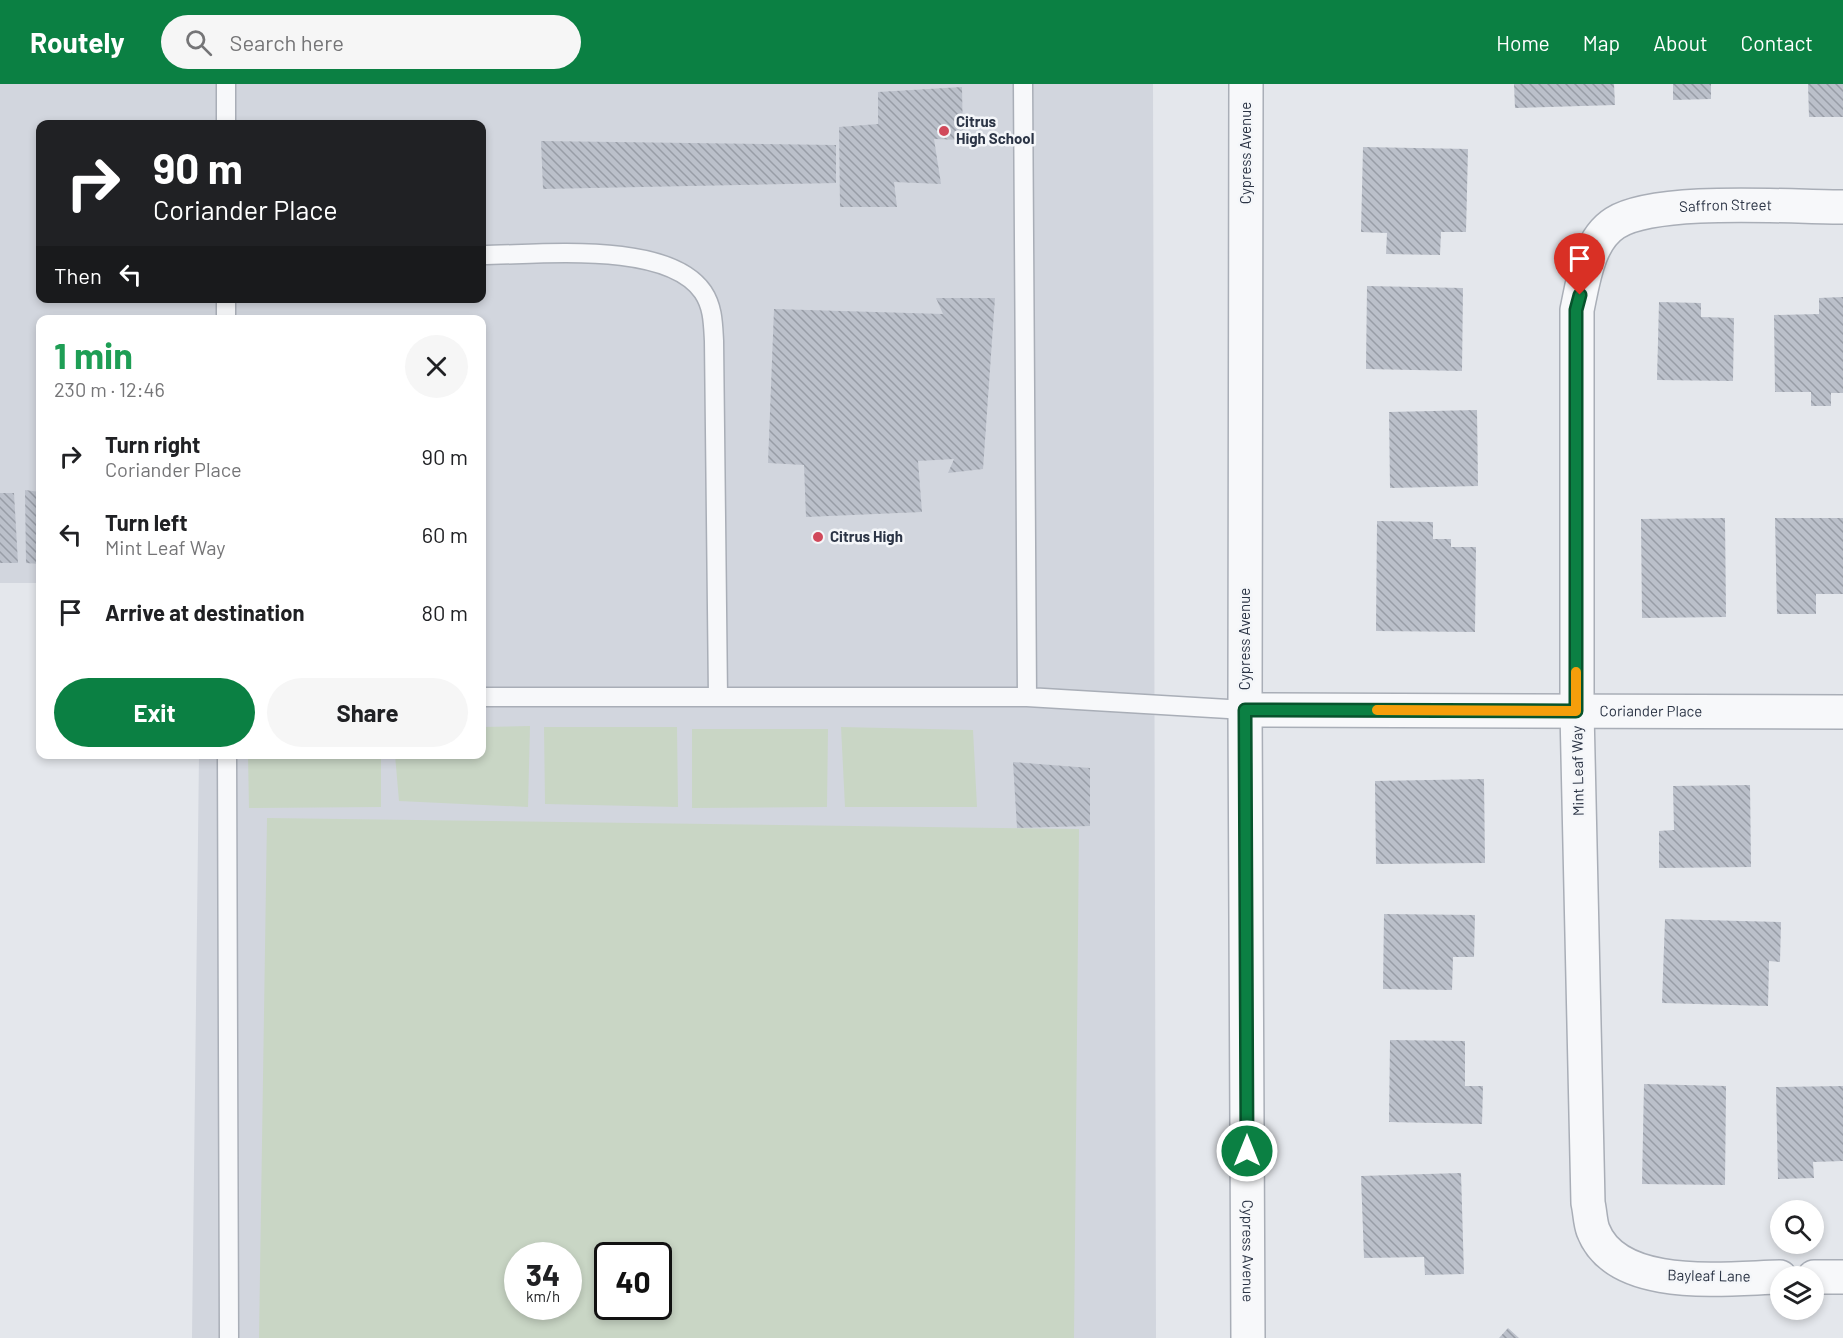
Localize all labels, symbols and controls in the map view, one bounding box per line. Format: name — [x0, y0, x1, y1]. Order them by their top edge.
search box — [161, 15, 581, 69]
text: Routely — [30, 25, 125, 59]
icon: search — [182, 26, 215, 59]
text: Search here — [230, 29, 344, 55]
text: Home — [1496, 30, 1550, 55]
text: Map — [1583, 30, 1620, 55]
text: About — [1653, 30, 1708, 55]
text: Contact — [1741, 30, 1813, 55]
street label: Cypress Avenue — [1236, 102, 1254, 204]
place label: Citrus High School — [956, 112, 1034, 147]
marker: Citrus High School — [937, 124, 951, 138]
text: 90 m — [153, 142, 243, 192]
icon: right — [54, 144, 132, 222]
text: Coriander Place — [153, 193, 338, 225]
street label: Saffron Street — [1678, 195, 1772, 215]
pin — [1554, 233, 1605, 295]
icon: arrive — [1563, 242, 1596, 275]
icon: left — [114, 258, 147, 291]
text: Then — [54, 262, 102, 288]
text: 1 min — [54, 333, 133, 376]
button: close — [405, 335, 468, 398]
text: 230 m · 12:46 — [54, 377, 165, 401]
text: Turn right — [105, 431, 200, 457]
icon: right — [54, 440, 87, 473]
text: 90 m — [422, 443, 468, 469]
text: Coriander Place — [105, 457, 242, 481]
text: Turn left — [105, 509, 188, 535]
icon: left — [54, 518, 87, 551]
text: 60 m — [422, 521, 468, 547]
place label: Citrus High — [830, 527, 903, 545]
marker: Citrus High — [811, 530, 825, 544]
text: Mint Leaf Way — [105, 535, 226, 559]
street label: Cypress Avenue — [1235, 588, 1253, 690]
icon: arrive — [54, 596, 87, 629]
text: Arrive at destination — [105, 599, 304, 625]
text: 80 m — [422, 599, 468, 625]
button: Exit — [54, 678, 255, 747]
button: Share — [267, 678, 468, 747]
street label: Coriander Place — [1600, 701, 1702, 720]
street label: Mint Leaf Way — [1567, 726, 1587, 816]
position arrow — [1215, 1119, 1279, 1183]
street label: Cypress Avenue — [1239, 1200, 1258, 1302]
map controls — [1770, 1200, 1824, 1320]
button: search — [1770, 1200, 1824, 1254]
speed limit sign: 40 — [594, 1242, 672, 1320]
text: 34 — [526, 1256, 560, 1292]
street label: Bayleaf Lane — [1667, 1265, 1751, 1285]
button: layers — [1770, 1266, 1824, 1320]
text: km/h — [526, 1287, 560, 1305]

